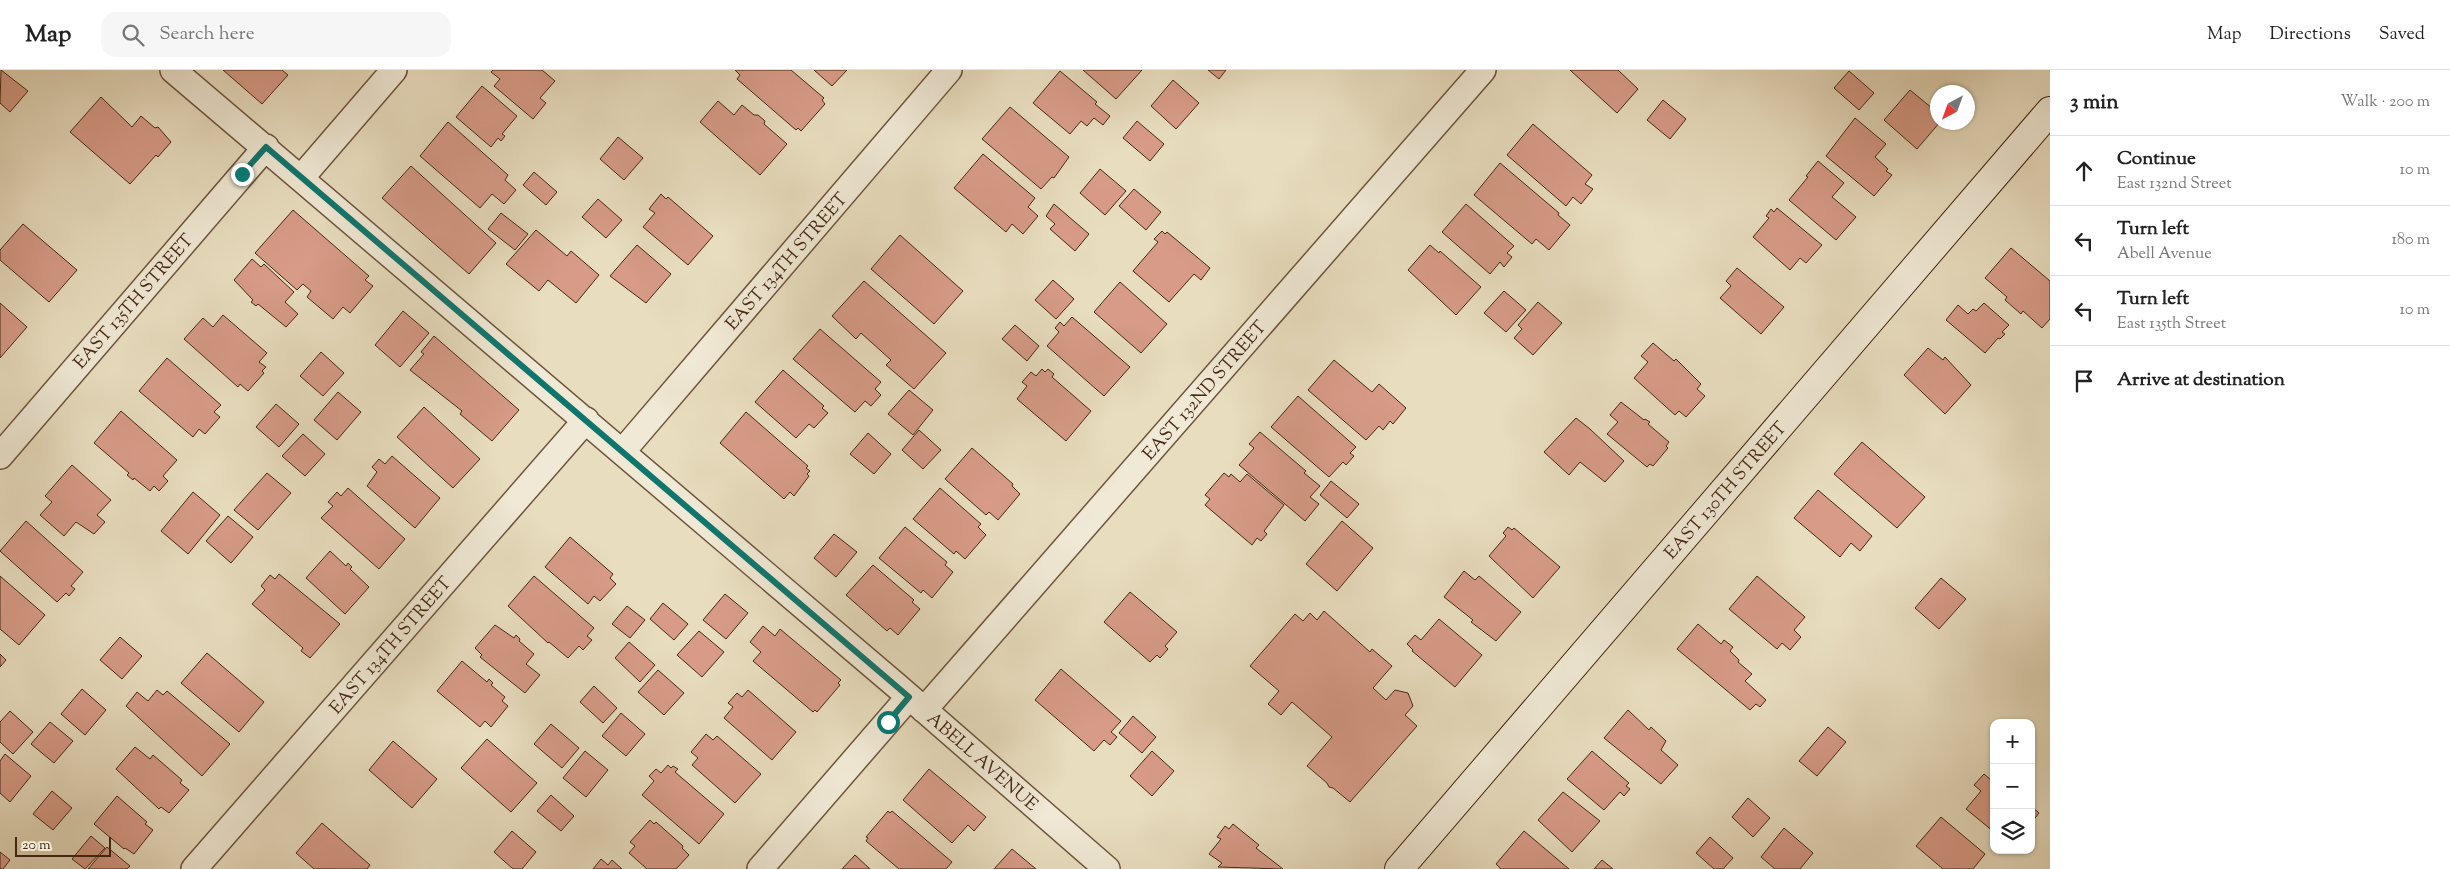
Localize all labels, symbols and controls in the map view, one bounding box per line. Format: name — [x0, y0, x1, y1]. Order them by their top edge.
search box — [101, 12, 451, 57]
text: Map — [25, 18, 71, 52]
icon: search — [119, 21, 147, 49]
text: Search here — [159, 21, 255, 48]
text: Map — [2207, 22, 2242, 48]
text: Directions — [2270, 22, 2351, 48]
text: Saved — [2379, 22, 2425, 48]
north arrow — [1930, 85, 1975, 130]
text: 3 min — [2070, 88, 2119, 118]
text: Walk · 200 m — [2341, 91, 2430, 114]
text: Continue — [2117, 146, 2196, 173]
icon: ahead — [2070, 157, 2098, 185]
text: 10 m — [2400, 159, 2430, 182]
route end — [231, 163, 254, 186]
text: East 132nd Street — [2117, 173, 2232, 196]
street label: EAST 134TH STREET — [720, 188, 855, 337]
text: Turn left — [2117, 216, 2189, 243]
icon: left — [2070, 227, 2098, 255]
street label: EAST 135TH STREET — [68, 229, 201, 376]
text: 180 m — [2391, 229, 2430, 252]
text: Abell Avenue — [2117, 243, 2212, 266]
text: Turn left — [2117, 286, 2189, 313]
icon: left — [2070, 297, 2098, 325]
text: 10 m — [2400, 299, 2430, 322]
text: East 135th Street — [2117, 313, 2226, 336]
street label: EAST 132ND STREET — [1137, 316, 1274, 467]
icon: arrive — [2070, 367, 2098, 395]
text: Arrive at destination — [2117, 367, 2285, 394]
street label: EAST 130TH STREET — [1659, 416, 1794, 566]
street label: EAST 134TH STREET — [324, 572, 459, 721]
street label: ABELL AVENUE — [920, 707, 1043, 818]
route start — [877, 711, 900, 734]
map controls — [1990, 719, 2035, 854]
button: + — [1990, 719, 2035, 764]
button: − — [1990, 764, 2035, 809]
button: layers — [1990, 809, 2035, 854]
scale bar — [15, 834, 111, 857]
text: 20 m — [22, 836, 51, 856]

